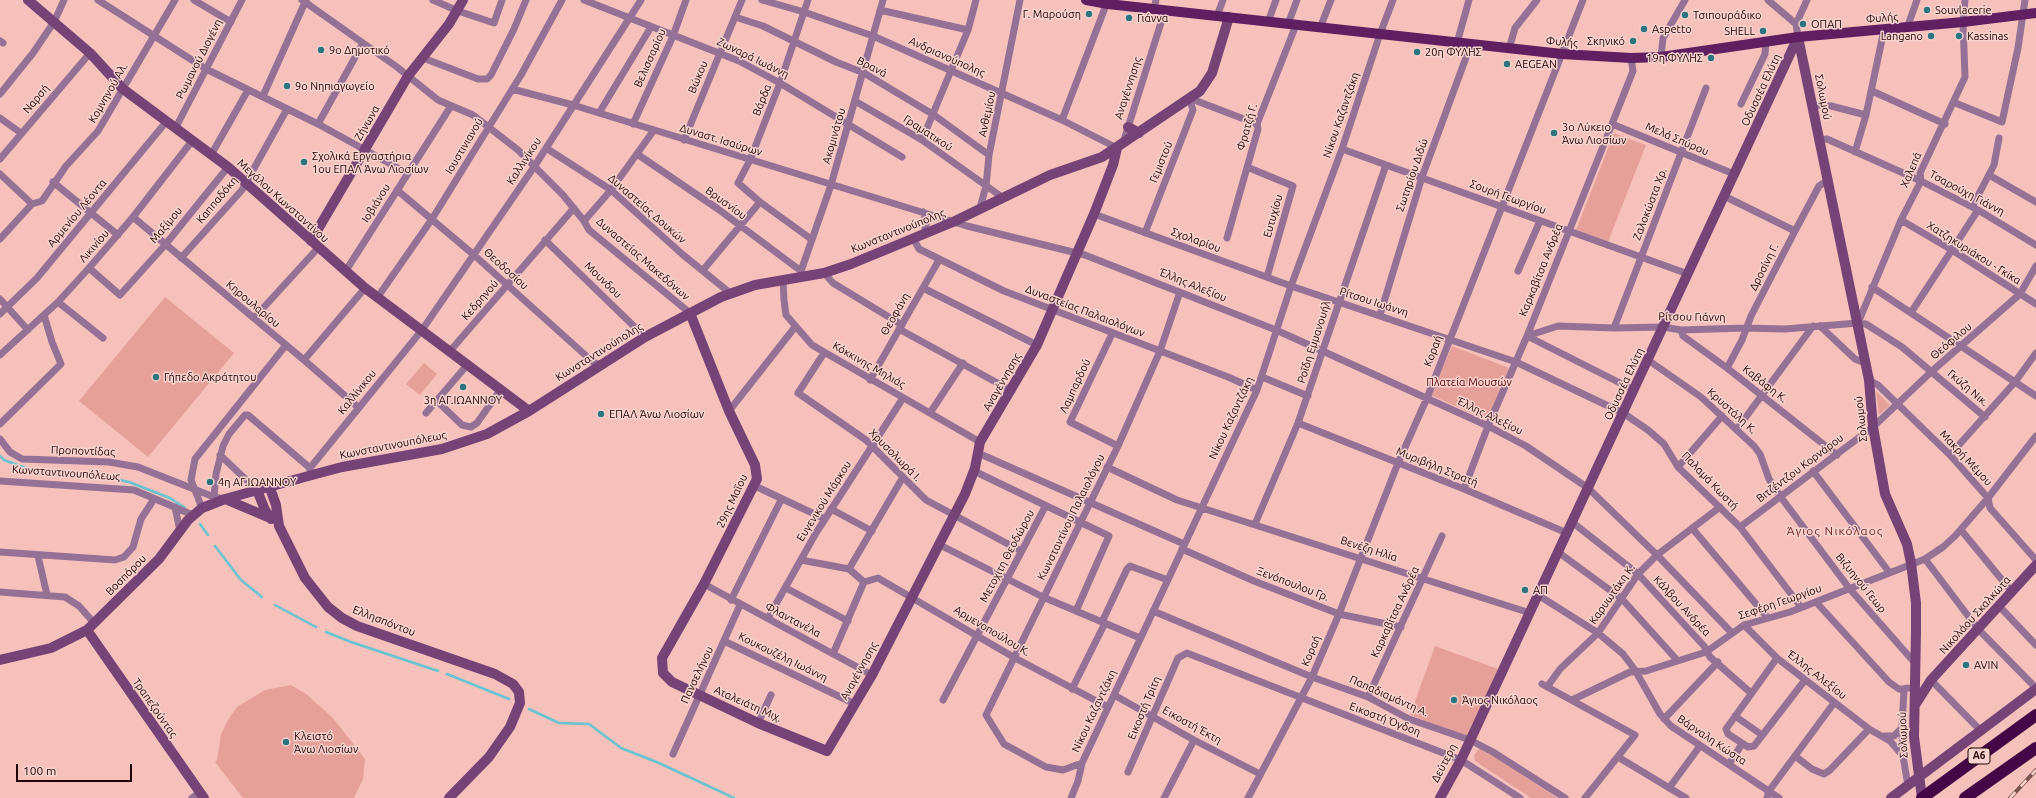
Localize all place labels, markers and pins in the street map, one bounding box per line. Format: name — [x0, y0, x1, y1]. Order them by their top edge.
place label: Souvlacerie — [1935, 3, 1991, 17]
marker: Souvlacerie — [1922, 5, 1932, 15]
place label: Γ. Μαρούση — [1023, 7, 1081, 21]
place label: Τσιπουράδικο — [1693, 8, 1761, 22]
marker: Γ. Μαρούση — [1084, 9, 1094, 19]
marker: Τσιπουράδικο — [1680, 10, 1690, 20]
place label: Γιάννα — [1137, 11, 1168, 25]
marker: Γιάννα — [1124, 13, 1134, 23]
place label: ΟΠΑΠ — [1811, 17, 1842, 31]
marker: ΟΠΑΠ — [1798, 19, 1808, 29]
place label: Aspetto — [1652, 22, 1692, 36]
marker: Aspetto — [1639, 24, 1649, 34]
place label: SHELL — [1724, 24, 1755, 38]
marker: SHELL — [1758, 26, 1768, 36]
place label: Langano — [1881, 29, 1923, 43]
place label: Kassinas — [1967, 29, 2008, 43]
marker: Langano — [1926, 31, 1936, 41]
marker: Kassinas — [1954, 31, 1964, 41]
place label: Σκηνικό — [1587, 34, 1625, 48]
marker: Σκηνικό — [1628, 36, 1638, 46]
place label: 9ο Δημοτικό — [329, 43, 390, 57]
marker: 9ο Δημοτικό — [316, 45, 326, 55]
place label: 20η ΦΥΛΗΣ — [1425, 45, 1482, 59]
marker: 20η ΦΥΛΗΣ — [1412, 47, 1422, 57]
place label: 19η ΦΥΛΗΣ — [1646, 51, 1703, 65]
marker: 19η ΦΥΛΗΣ — [1706, 53, 1716, 63]
place label: AEGEAN — [1515, 57, 1557, 71]
marker: AEGEAN — [1502, 59, 1512, 69]
place label: 9ο Νηπιαγωγείο — [295, 79, 375, 93]
marker: 9ο Νηπιαγωγείο — [282, 81, 292, 91]
place label: 3ο Λύκειο Άνω Λιοσίων — [1562, 120, 1626, 146]
marker: 3ο Λύκειο Άνω Λιοσίων — [1549, 128, 1559, 138]
place label: Σχολικά Εργαστήρια 1ου ΕΠΑΛ Άνω Λιοσίων — [312, 149, 429, 175]
marker: Σχολικά Εργαστήρια 1ου ΕΠΑΛ Άνω Λιοσίων — [299, 157, 309, 167]
place label: Γήπεδο Ακράτητου — [164, 370, 256, 384]
marker: Γήπεδο Ακράτητου — [151, 372, 161, 382]
marker: 3η ΑΓ.ΙΩΑΝΝΟΥ — [458, 382, 468, 392]
place label: 3η ΑΓ.ΙΩΑΝΝΟΥ — [424, 393, 502, 407]
place label: ΕΠΑΛ Άνω Λιοσίων — [609, 407, 704, 421]
marker: ΕΠΑΛ Άνω Λιοσίων — [596, 409, 606, 419]
place label: 4η ΑΓ.ΙΩΑΝΝΟΥ — [218, 475, 296, 489]
marker: 4η ΑΓ.ΙΩΑΝΝΟΥ — [205, 477, 215, 487]
place label: ΑΠ — [1533, 583, 1548, 597]
marker: ΑΠ — [1520, 585, 1530, 595]
place label: AVIN — [1974, 658, 1998, 672]
marker: AVIN — [1961, 660, 1971, 670]
place label: Άγιος Νικόλαος — [1462, 693, 1538, 707]
marker: Άγιος Νικόλαος — [1449, 695, 1459, 705]
place label: Κλειστό Άνω Λιοσίων — [294, 729, 358, 755]
marker: Κλειστό Άνω Λιοσίων — [281, 737, 291, 747]

